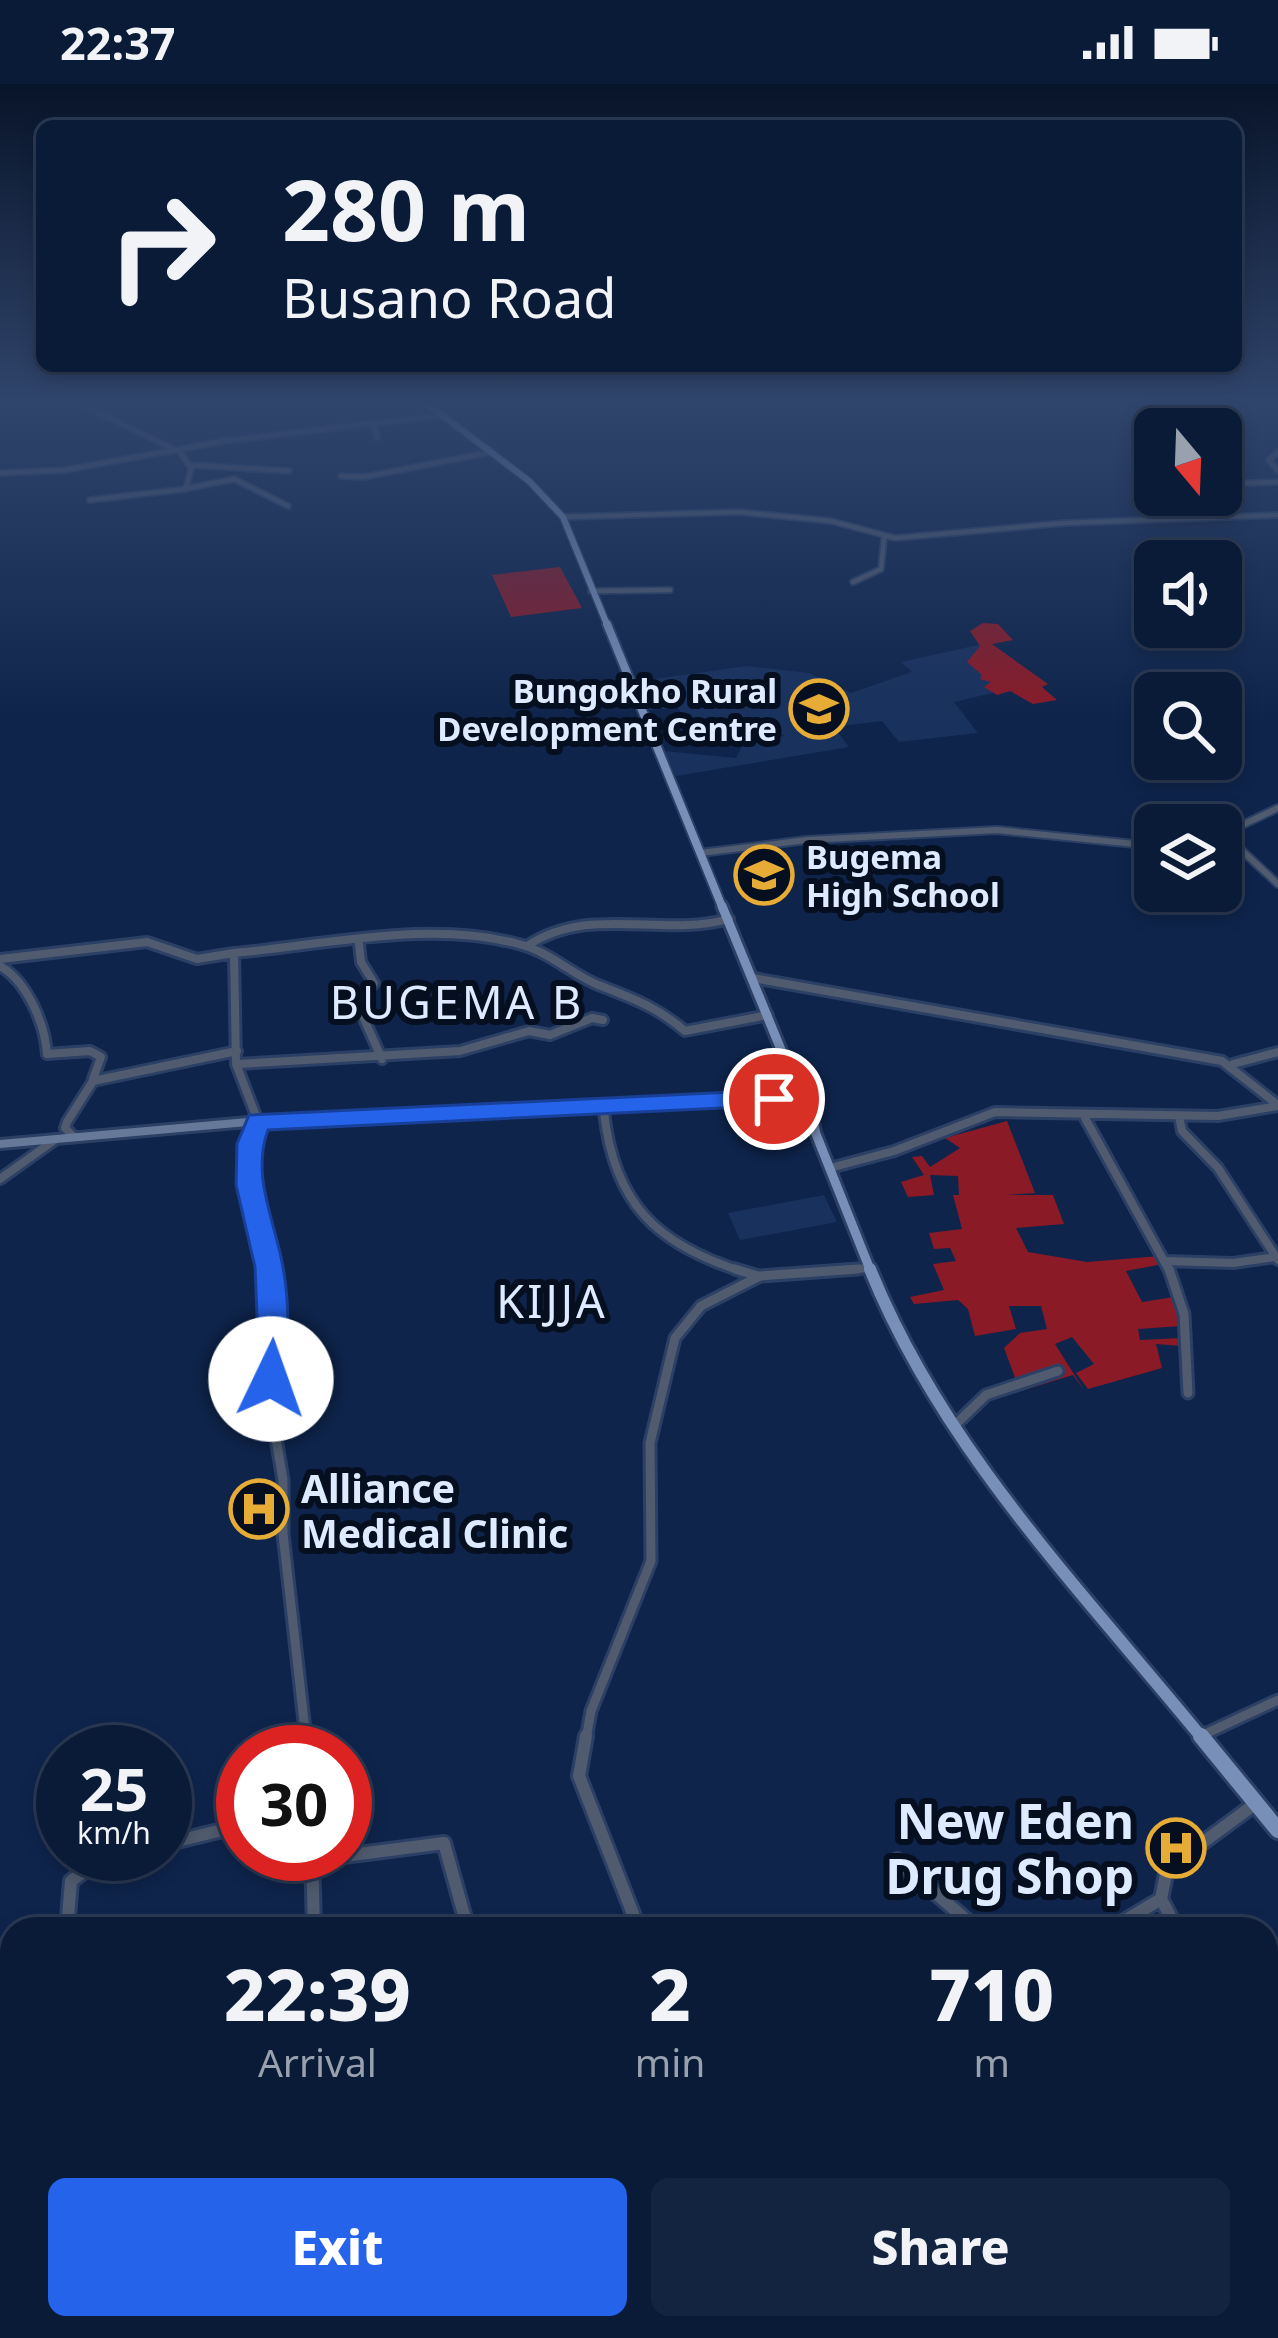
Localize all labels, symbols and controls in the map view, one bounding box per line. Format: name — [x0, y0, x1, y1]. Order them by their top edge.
text: 22:37 — [60, 12, 176, 73]
text: 280 m — [282, 151, 530, 266]
icon: right — [84, 168, 240, 324]
text: Busano Road — [282, 260, 616, 334]
north arrow — [1134, 408, 1242, 516]
map controls — [1134, 408, 1242, 912]
button: sound — [1134, 540, 1242, 648]
place label: Bungokho Rural Development Centre — [437, 668, 777, 751]
button: search — [1134, 672, 1242, 780]
school or university icon: Bungokho Rural Development Centre — [788, 678, 850, 740]
button: layers — [1134, 804, 1242, 912]
place label: Bugema High School — [806, 834, 1000, 917]
school or university icon: Bugema High School — [733, 844, 795, 906]
district label: BUGEMA B — [330, 971, 584, 1032]
pin — [723, 1048, 825, 1150]
icon: arrive — [741, 1066, 807, 1132]
district label: KIJJA — [496, 1270, 608, 1331]
position arrow — [208, 1316, 334, 1442]
place label: Alliance Medical Clinic — [301, 1461, 568, 1559]
hospital icon: Alliance Medical Clinic — [228, 1478, 290, 1540]
speed limit sign: 30 — [216, 1725, 372, 1881]
text: 25 — [80, 1747, 148, 1829]
place label: New Eden Drug Shop — [885, 1788, 1134, 1908]
text: km/h — [77, 1812, 151, 1853]
hospital icon: New Eden Drug Shop — [1145, 1817, 1207, 1879]
text: 22:39 — [224, 1944, 411, 2042]
text: 2 — [649, 1944, 691, 2042]
text: 710 — [929, 1944, 1054, 2042]
text: Arrival — [258, 2035, 377, 2088]
text: min — [635, 2035, 705, 2088]
text: m — [973, 2035, 1010, 2088]
button: Exit — [48, 2178, 627, 2316]
button: Share — [651, 2178, 1230, 2316]

